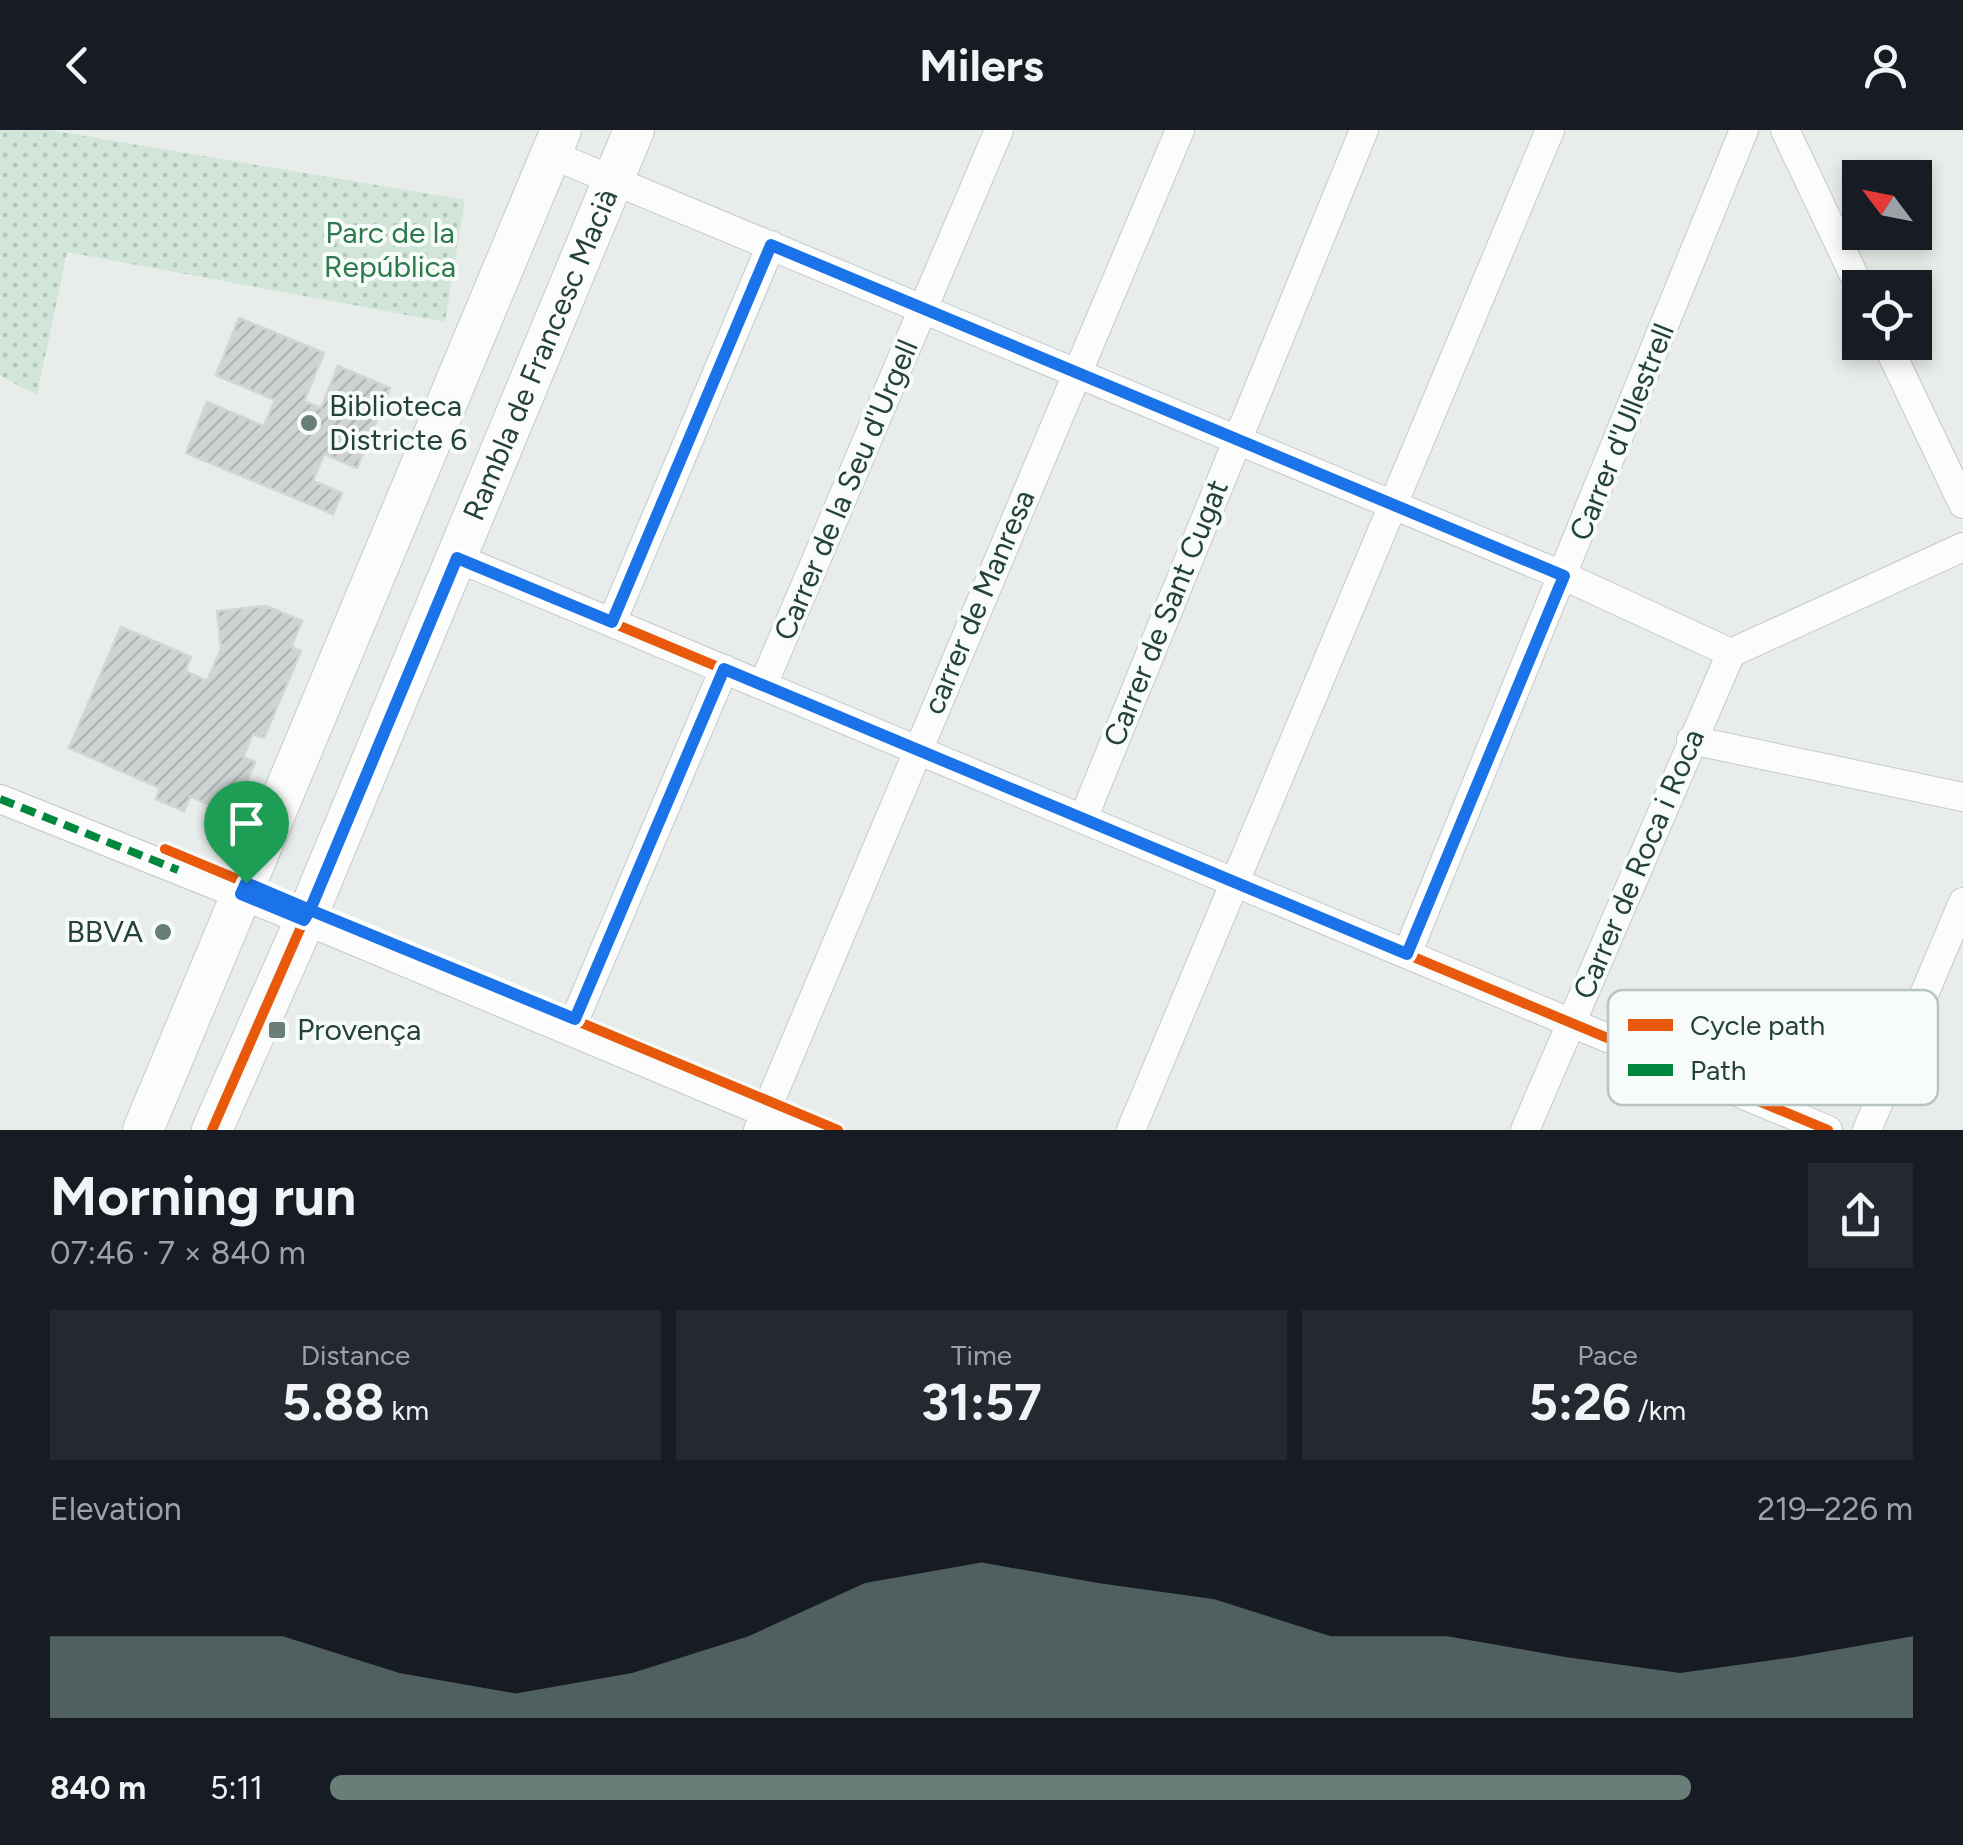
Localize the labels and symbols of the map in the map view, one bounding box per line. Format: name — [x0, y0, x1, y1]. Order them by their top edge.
north arrow — [1842, 160, 1932, 250]
street label: Rambla de Francesc Macià — [455, 183, 625, 526]
park label: Parc de la República — [324, 214, 456, 285]
street label: Carrer d'Ullestrell — [1561, 318, 1682, 546]
street label: Carrer de la Seu d'Urgell — [765, 334, 926, 646]
place label: Biblioteca Districte 6 — [329, 387, 467, 458]
marker: Biblioteca Districte 6 — [298, 412, 320, 434]
street label: Carrer de Sant Cugat — [1095, 474, 1236, 752]
street label: carrer de Manresa — [915, 484, 1043, 720]
street label: Carrer de Roca i Roca — [1565, 723, 1712, 1004]
pin — [204, 781, 289, 884]
place label: BBVA — [67, 913, 144, 950]
marker: BBVA — [152, 921, 174, 943]
legend — [1608, 990, 1938, 1105]
text: Cycle path — [1690, 1008, 1825, 1042]
place label: Provença — [297, 1011, 421, 1048]
marker: Provença — [266, 1019, 288, 1041]
text: Path — [1690, 1053, 1746, 1087]

